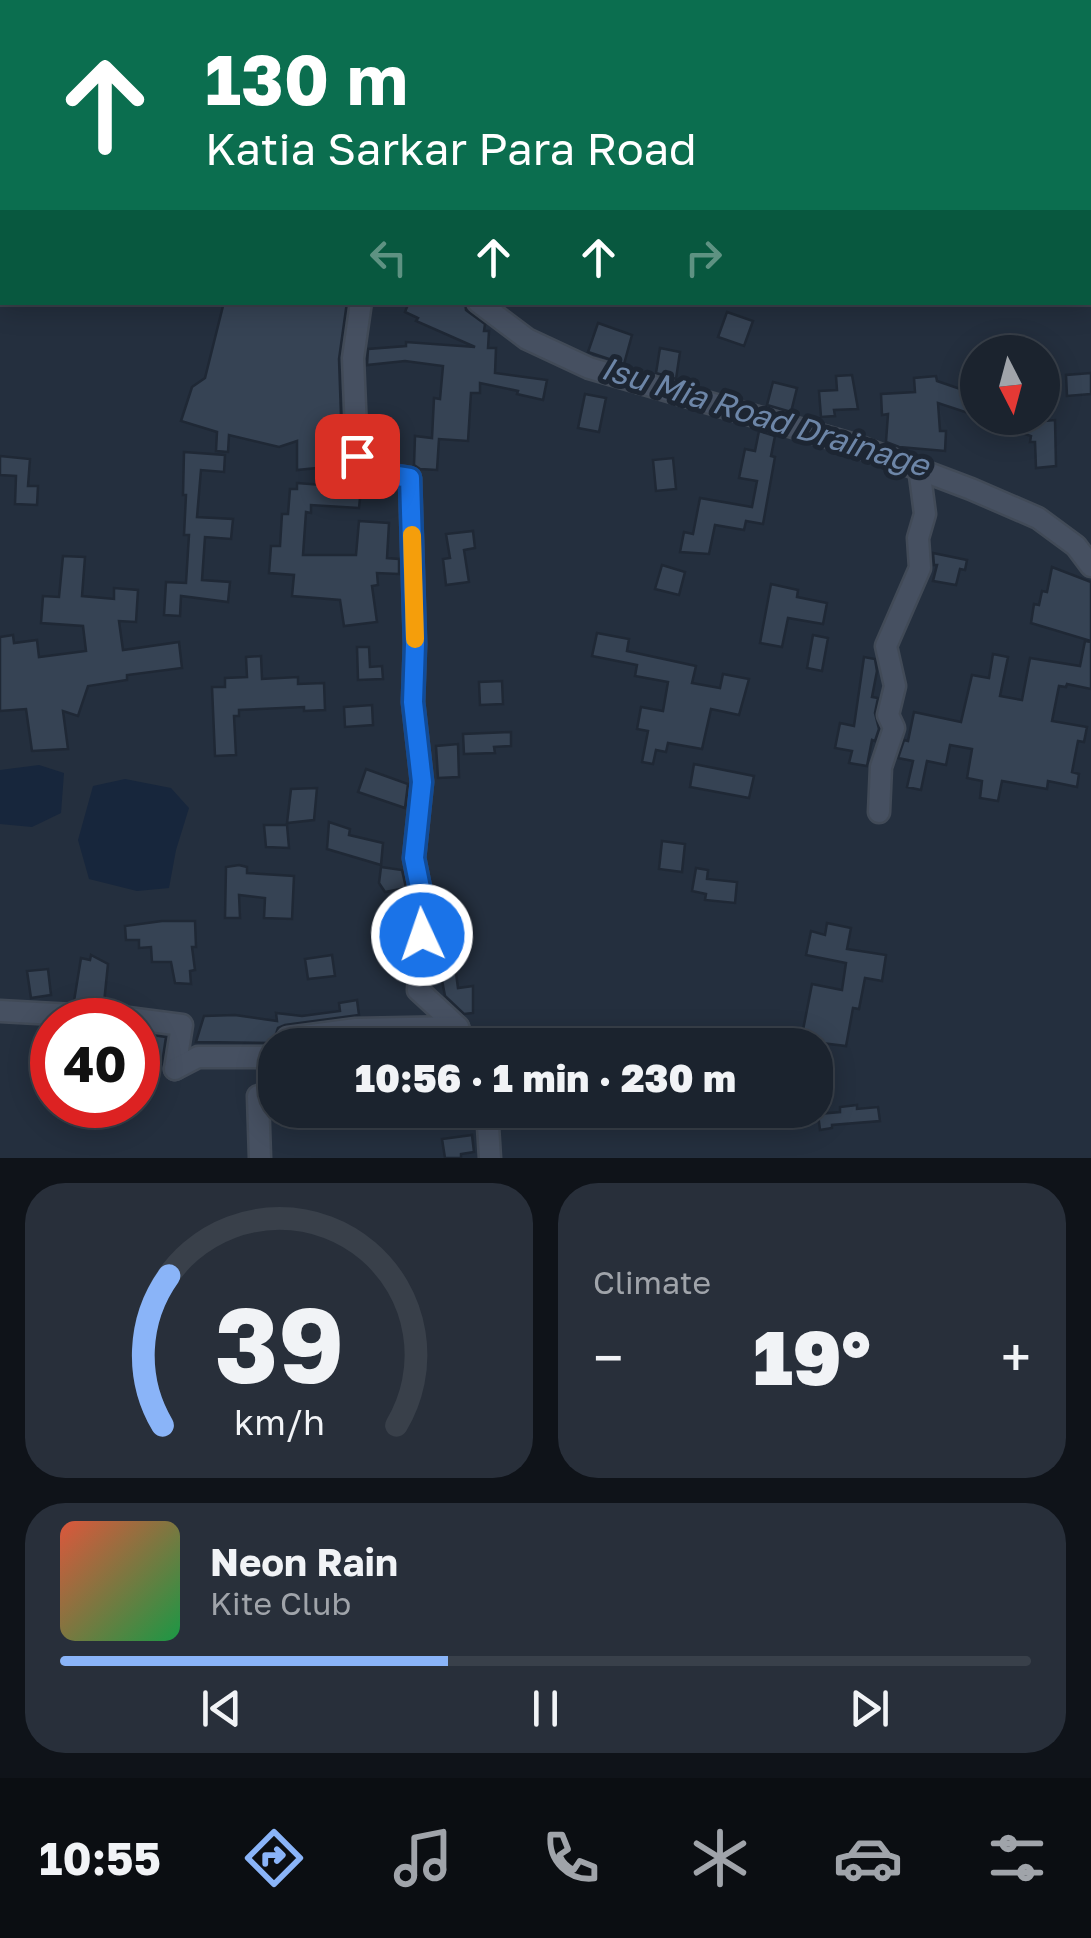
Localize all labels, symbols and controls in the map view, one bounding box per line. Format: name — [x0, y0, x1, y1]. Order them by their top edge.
text: 130 m — [205, 36, 408, 120]
icon: ahead — [40, 40, 170, 170]
text: Katia Sarkar Para Road — [205, 121, 697, 175]
icon: left — [361, 230, 416, 285]
icon: ahead — [466, 230, 521, 285]
icon: ahead — [571, 230, 626, 285]
icon: right — [676, 230, 731, 285]
north arrow — [960, 335, 1060, 435]
map controls — [960, 335, 1060, 435]
water label: Isu Mia Road Drainage — [597, 348, 936, 485]
pin — [315, 414, 400, 499]
icon: arrive — [330, 429, 385, 484]
position arrow — [370, 883, 474, 987]
speed limit sign: 40 — [30, 998, 160, 1128]
text: 10:56 · 1 min · 230 m — [355, 1055, 736, 1100]
text: Climate — [593, 1263, 711, 1301]
text: 39 — [214, 1281, 344, 1406]
text: 19° — [753, 1311, 871, 1402]
text: − — [593, 1324, 623, 1390]
text: + — [1001, 1324, 1031, 1390]
text: km/h — [234, 1400, 324, 1443]
text: Neon Rain — [210, 1539, 398, 1584]
text: Kite Club — [210, 1584, 351, 1622]
icon: previous — [194, 1681, 249, 1736]
icon: pause — [518, 1681, 573, 1736]
icon: next — [842, 1681, 897, 1736]
icon: directions — [239, 1823, 309, 1893]
icon: music — [388, 1823, 458, 1893]
icon: phone — [536, 1823, 606, 1893]
icon: climate — [685, 1823, 755, 1893]
icon: car — [833, 1823, 903, 1893]
icon: filters — [982, 1823, 1052, 1893]
text: 10:55 — [39, 1831, 161, 1885]

